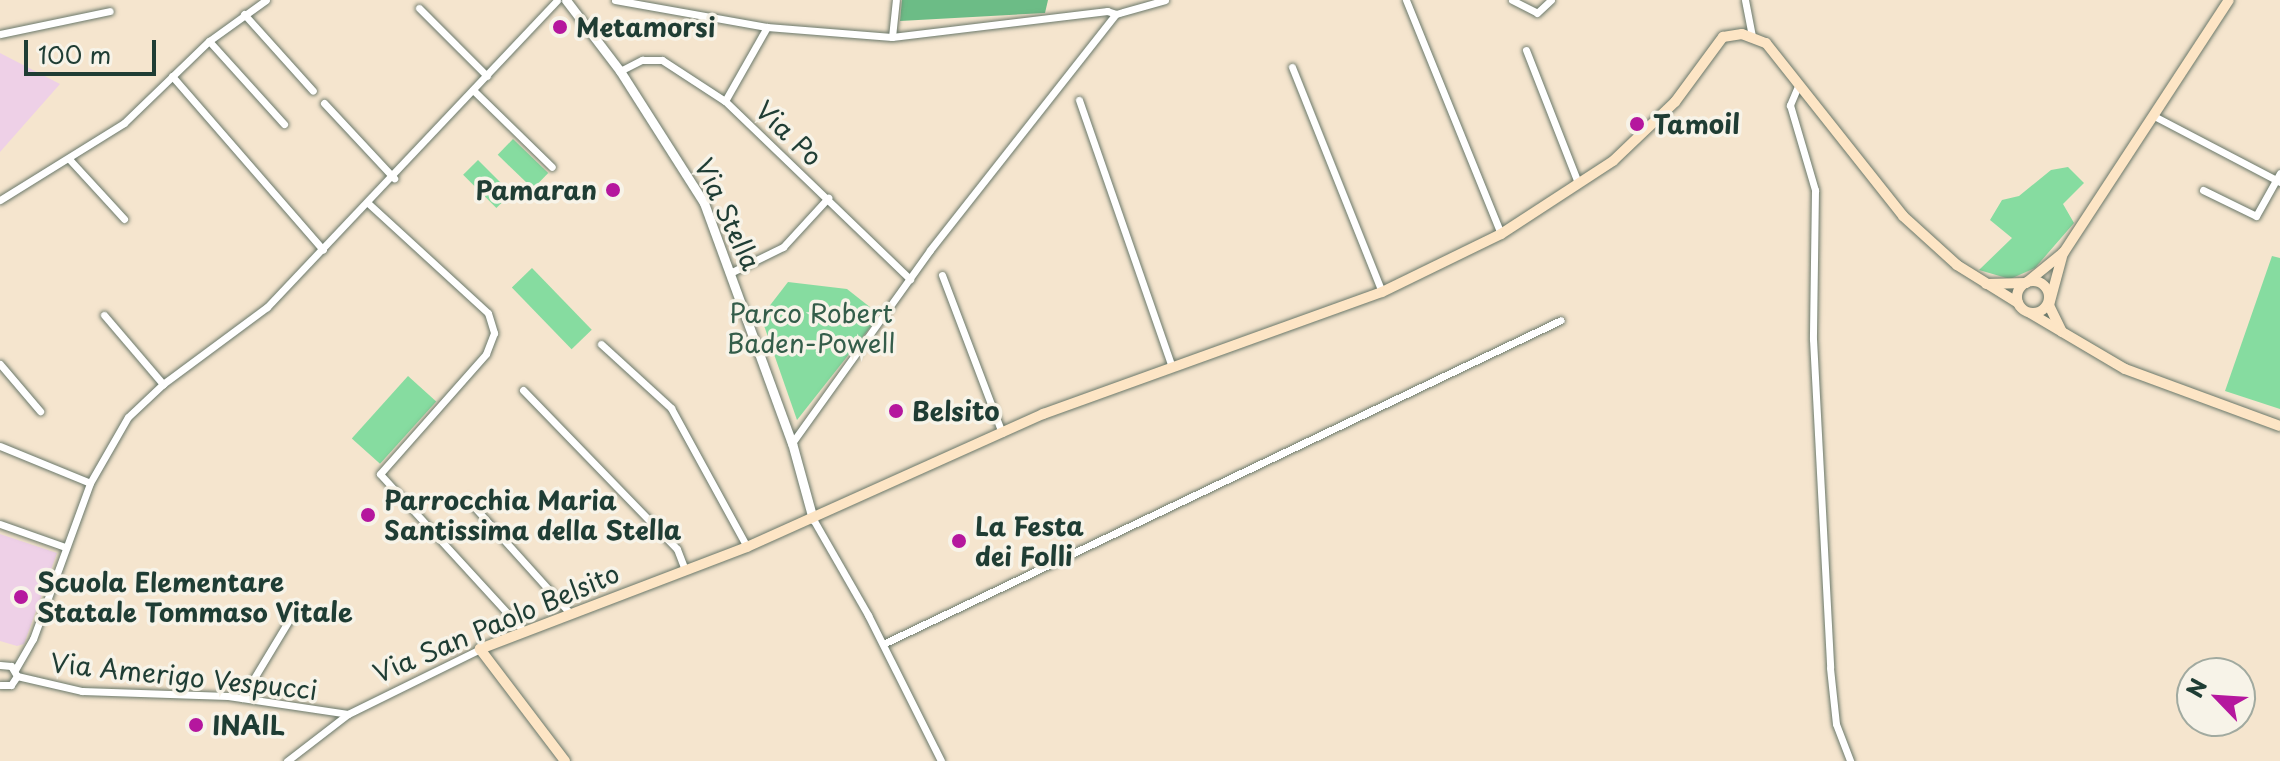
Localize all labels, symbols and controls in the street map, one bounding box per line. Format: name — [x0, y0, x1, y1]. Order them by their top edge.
place label: Metamorsi — [576, 11, 715, 43]
marker: Metamorsi — [551, 18, 569, 36]
scale bar — [28, 24, 160, 74]
text: 100 m — [38, 36, 111, 72]
street label: Via Po — [750, 94, 828, 172]
place label: Tamoil — [1653, 108, 1740, 140]
marker: Tamoil — [1628, 115, 1646, 133]
street label: Via Stella — [689, 153, 767, 275]
place label: Pamaran — [475, 174, 597, 206]
marker: Pamaran — [604, 181, 622, 199]
park label: Parco Robert Baden-Powell — [726, 297, 896, 358]
place label: Belsito — [912, 395, 1000, 427]
marker: Belsito — [887, 402, 905, 420]
place label: Parrocchia Maria Santissima della Stella — [384, 484, 686, 546]
marker: Parrocchia Maria Santissima della Stella — [359, 506, 377, 524]
place label: La Festa dei Folli — [975, 510, 1087, 572]
marker: La Festa dei Folli — [950, 532, 968, 550]
street label: Via San Paolo Belsito — [369, 557, 623, 689]
place label: Scuola Elementare Statale Tommaso Vitale — [37, 566, 355, 628]
marker: Scuola Elementare Statale Tommaso Vitale — [12, 588, 30, 606]
street label: Via Amerigo Vespucci — [49, 646, 319, 706]
north arrow — [2176, 657, 2256, 737]
text: N — [2177, 673, 2214, 702]
place label: INAIL — [212, 709, 285, 741]
marker: INAIL — [187, 716, 205, 734]

